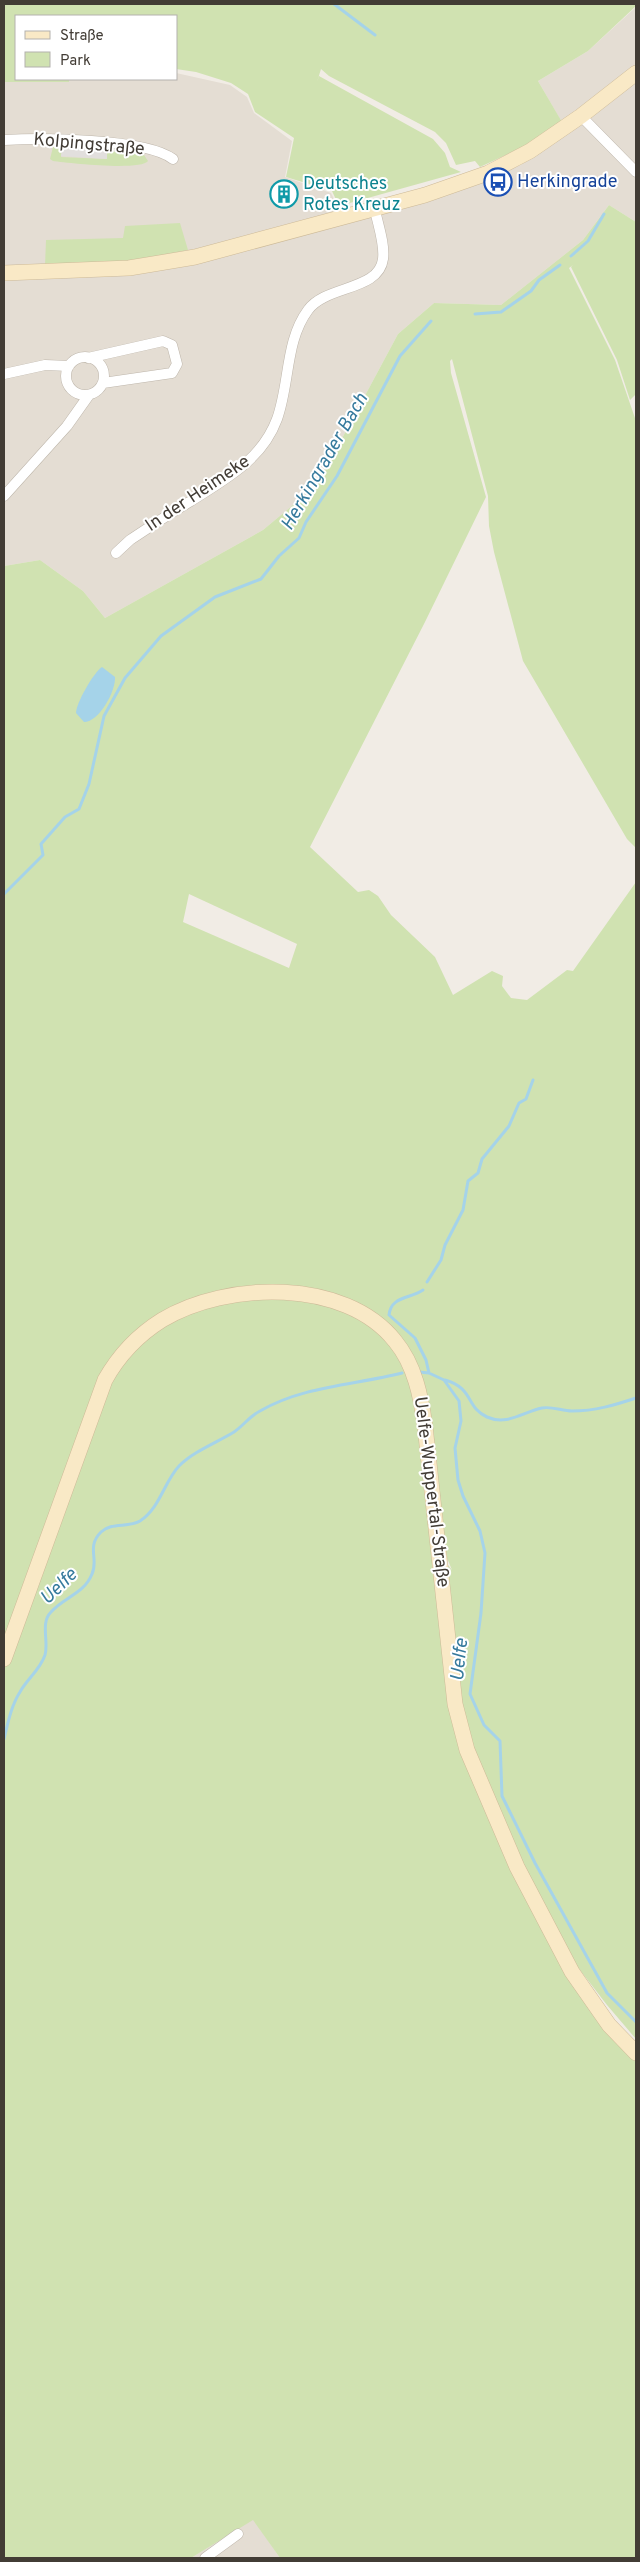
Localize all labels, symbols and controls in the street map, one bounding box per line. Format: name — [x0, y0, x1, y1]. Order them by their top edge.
legend — [15, 15, 178, 80]
text: Straße — [60, 27, 104, 46]
text: Park — [60, 52, 91, 71]
street label: Kolpingstraße — [32, 129, 146, 161]
bus stop icon: Herkingrade — [483, 167, 513, 197]
place label: Herkingrade — [517, 171, 617, 194]
place label: Deutsches Rotes Kreuz — [303, 173, 401, 217]
building icon: Deutsches Rotes Kreuz — [269, 179, 299, 209]
water label: Herkingrader Bach — [276, 388, 374, 535]
street label: In der Heimeke — [141, 451, 255, 537]
street label: Uelfe-Wuppertal-Straße — [408, 1395, 454, 1589]
water label: Uelfe — [35, 1563, 83, 1610]
water label: Uelfe — [446, 1637, 474, 1682]

